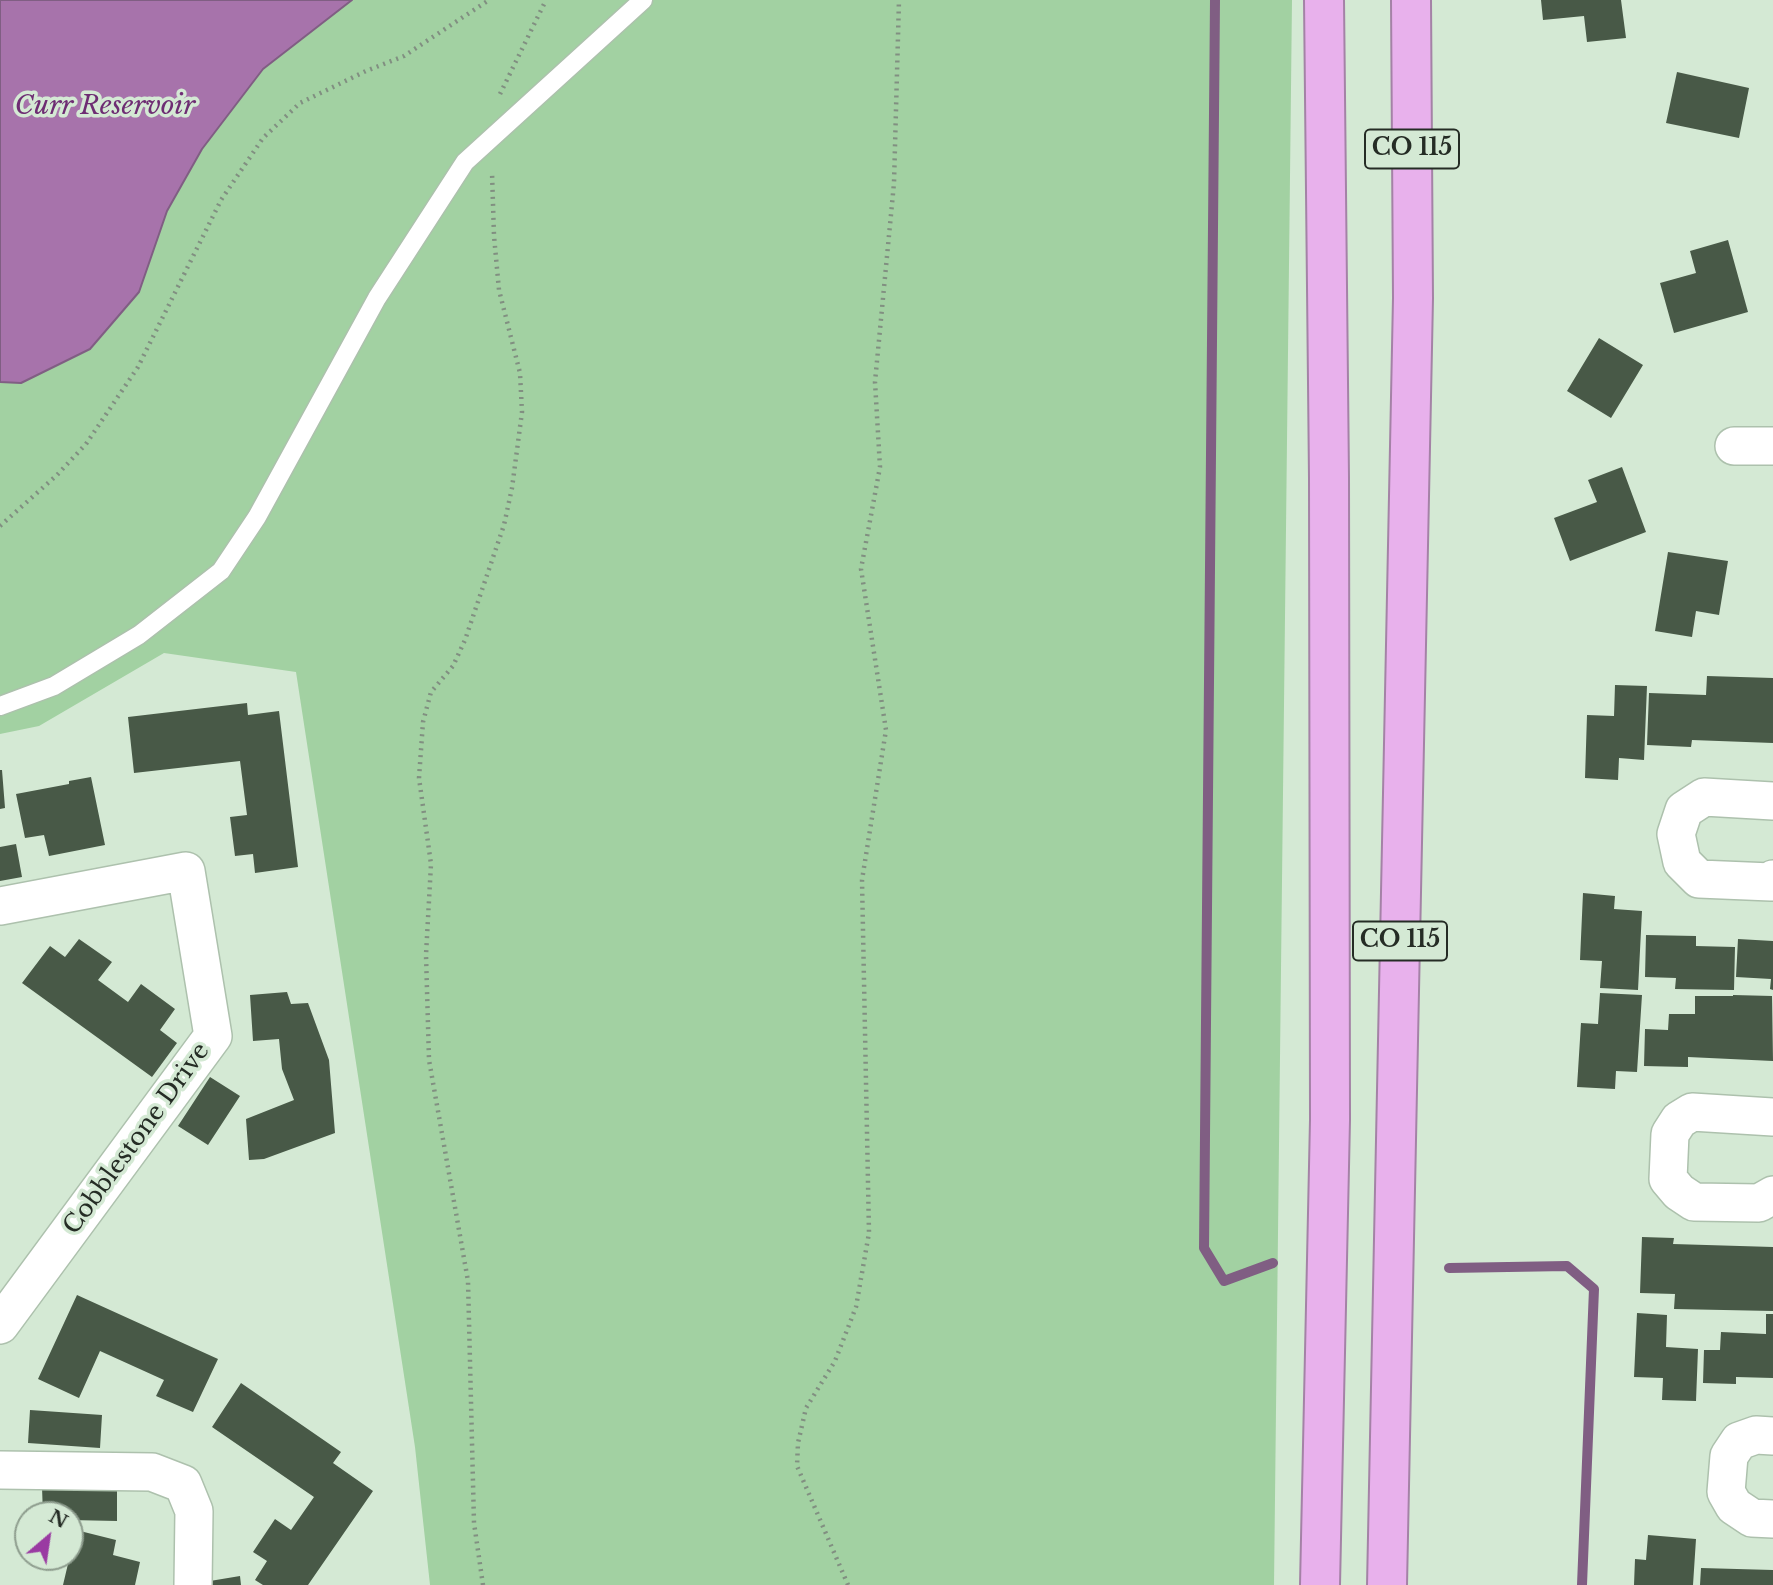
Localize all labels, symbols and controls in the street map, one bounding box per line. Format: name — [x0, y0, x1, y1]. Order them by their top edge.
water label: Curr Reservoir — [15, 91, 195, 123]
road number: CO 115 — [1365, 130, 1459, 168]
road number: CO 115 — [1353, 922, 1447, 960]
street label: Cobblestone Drive — [58, 1038, 216, 1240]
north arrow — [14, 1501, 84, 1571]
text: N — [45, 1505, 72, 1533]

